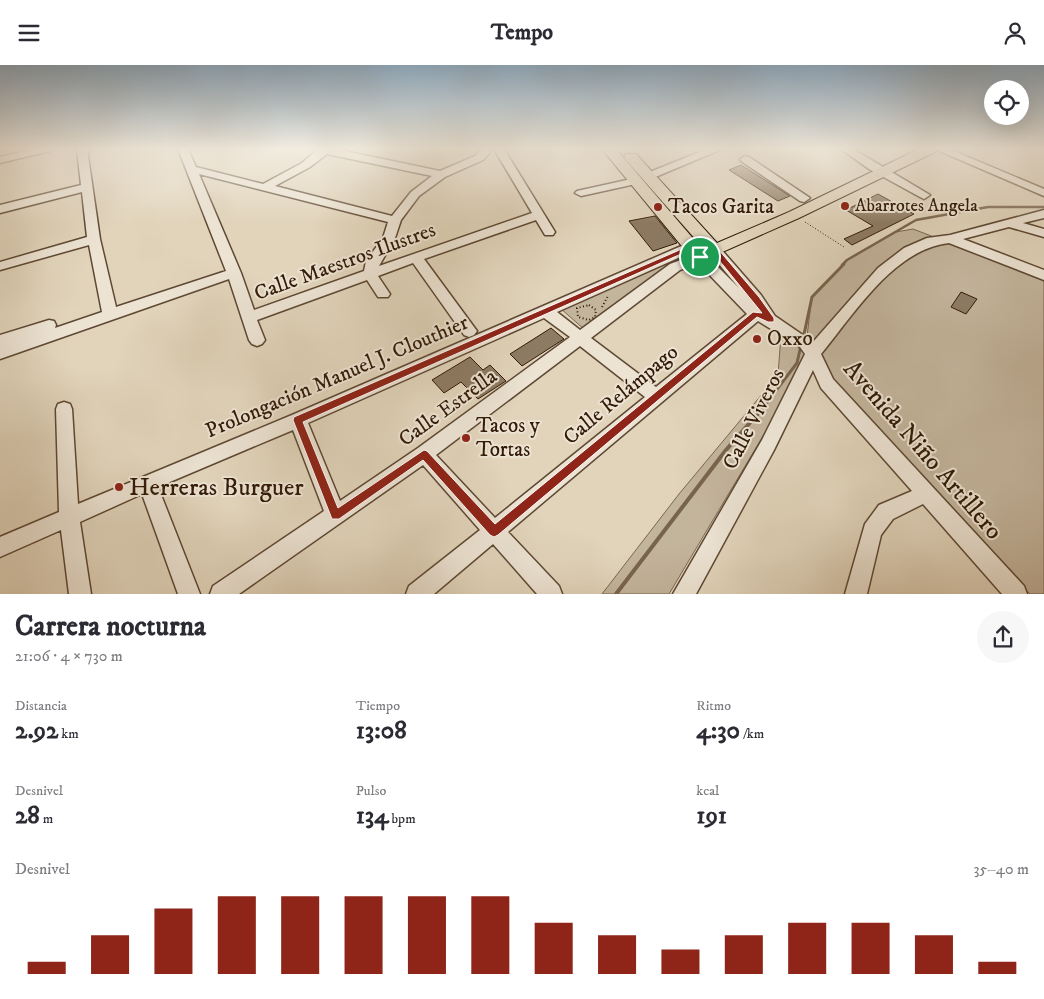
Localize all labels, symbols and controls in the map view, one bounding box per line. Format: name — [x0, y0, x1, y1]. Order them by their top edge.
icon: menu — [15, 19, 43, 47]
text: Tempo — [491, 19, 553, 46]
icon: person — [1001, 19, 1029, 47]
map controls — [984, 80, 1029, 125]
button: locate — [984, 80, 1029, 125]
place label: Tacos Garita — [668, 194, 774, 220]
place label: Abarrotes Angela — [855, 195, 978, 217]
marker: Abarrotes Angela — [839, 200, 851, 212]
marker: Tacos Garita — [652, 201, 664, 213]
street label: Calle Maestros Ilustres — [251, 217, 439, 307]
pin — [679, 236, 721, 278]
icon: arrive — [686, 243, 714, 271]
street label: Prolongación Manuel J. Clouthier — [202, 310, 473, 444]
place label: Oxxo — [767, 326, 813, 352]
marker: Oxxo — [751, 333, 763, 345]
street label: Calle Relámpago — [558, 339, 684, 451]
street label: Avenida Niño Artillero — [837, 354, 1009, 546]
street label: Calle Estrella — [394, 364, 502, 452]
street label: Calle Viveros — [717, 364, 791, 474]
place label: Tacos y Tortas — [476, 413, 541, 463]
marker: Tacos y Tortas — [460, 432, 472, 444]
place label: Herreras Burguer — [129, 472, 304, 503]
marker: Herreras Burguer — [113, 481, 125, 493]
text: Carrera nocturna — [15, 609, 206, 644]
button: share — [977, 611, 1029, 663]
text: 21:06 · 4 × 730 m — [15, 646, 123, 666]
text: Distancia — [15, 697, 67, 715]
text: Tiempo — [356, 697, 400, 715]
text: Ritmo — [696, 697, 731, 715]
text: 2.92 — [15, 715, 58, 746]
text: 13:08 — [356, 715, 407, 746]
text: 4:30 — [696, 715, 740, 746]
text: km — [58, 725, 79, 743]
text: /km — [740, 725, 764, 743]
text: Desnivel — [15, 782, 63, 800]
text: Pulso — [356, 782, 386, 800]
text: kcal — [696, 782, 719, 800]
text: 28 — [15, 800, 40, 831]
text: 134 — [356, 800, 389, 831]
text: 191 — [696, 800, 727, 831]
text: m — [40, 810, 53, 828]
text: bpm — [389, 810, 416, 828]
text: Desnivel — [15, 859, 70, 879]
text: 35–40 m — [973, 859, 1029, 879]

